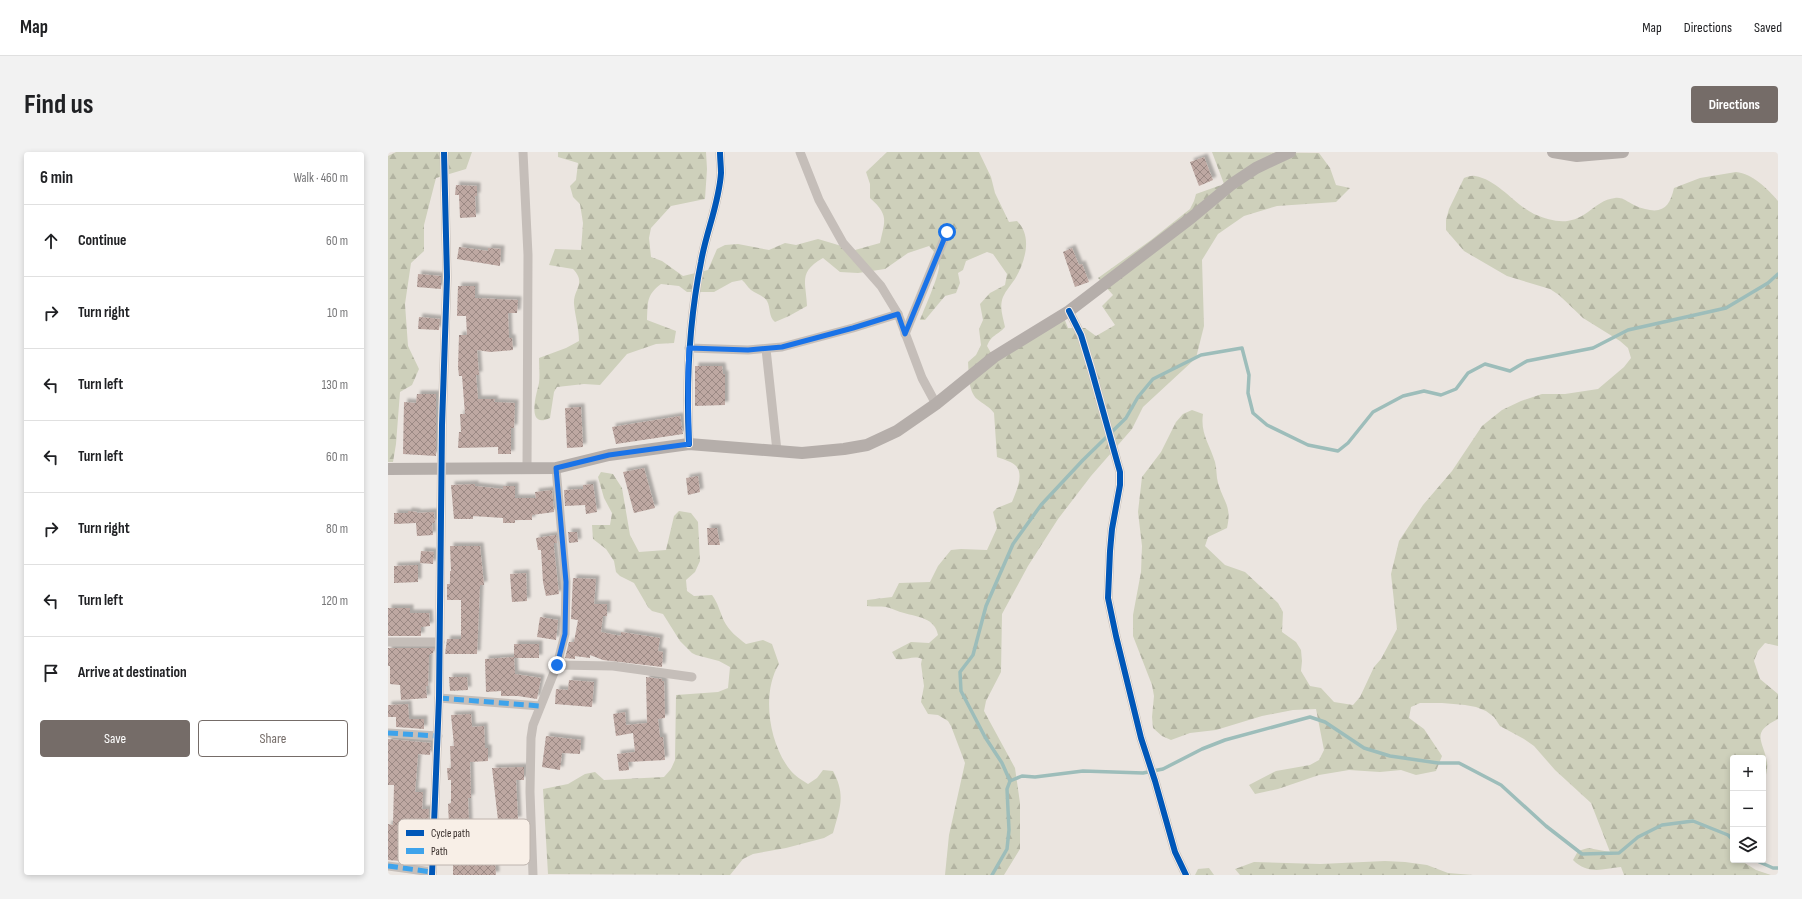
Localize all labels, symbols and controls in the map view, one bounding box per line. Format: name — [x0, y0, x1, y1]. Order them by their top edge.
text: Map — [20, 16, 48, 39]
text: Map — [1642, 19, 1662, 36]
text: Directions — [1684, 19, 1732, 36]
text: Saved — [1754, 19, 1782, 36]
button: Directions — [1691, 86, 1778, 123]
text: Find us — [24, 88, 93, 121]
text: 6 min — [40, 168, 73, 188]
text: Walk · 460 m — [293, 170, 348, 186]
route start — [938, 223, 956, 241]
icon: ahead — [40, 230, 62, 252]
text: Continue — [78, 231, 127, 250]
text: 60 m — [326, 233, 348, 249]
icon: right — [40, 302, 62, 324]
text: Turn right — [78, 303, 130, 322]
text: 10 m — [327, 305, 348, 321]
icon: left — [40, 374, 62, 396]
text: Turn left — [78, 375, 123, 394]
text: 130 m — [322, 377, 348, 393]
icon: left — [40, 446, 62, 468]
text: Turn left — [78, 447, 123, 466]
text: 60 m — [326, 449, 348, 465]
icon: right — [40, 518, 62, 540]
text: Turn right — [78, 519, 130, 538]
text: 80 m — [326, 521, 348, 537]
icon: left — [40, 590, 62, 612]
text: Turn left — [78, 591, 123, 610]
text: 120 m — [322, 593, 348, 609]
route end — [548, 656, 566, 674]
icon: arrive — [40, 662, 62, 684]
text: Arrive at destination — [78, 663, 187, 682]
button: Save — [40, 720, 190, 757]
button: Share — [198, 720, 348, 757]
map controls — [1730, 755, 1766, 863]
button: + — [1730, 755, 1766, 791]
button: − — [1730, 791, 1766, 827]
legend — [398, 819, 530, 865]
text: Cycle path — [431, 827, 470, 840]
button: layers — [1730, 827, 1766, 863]
text: Path — [431, 845, 448, 858]

